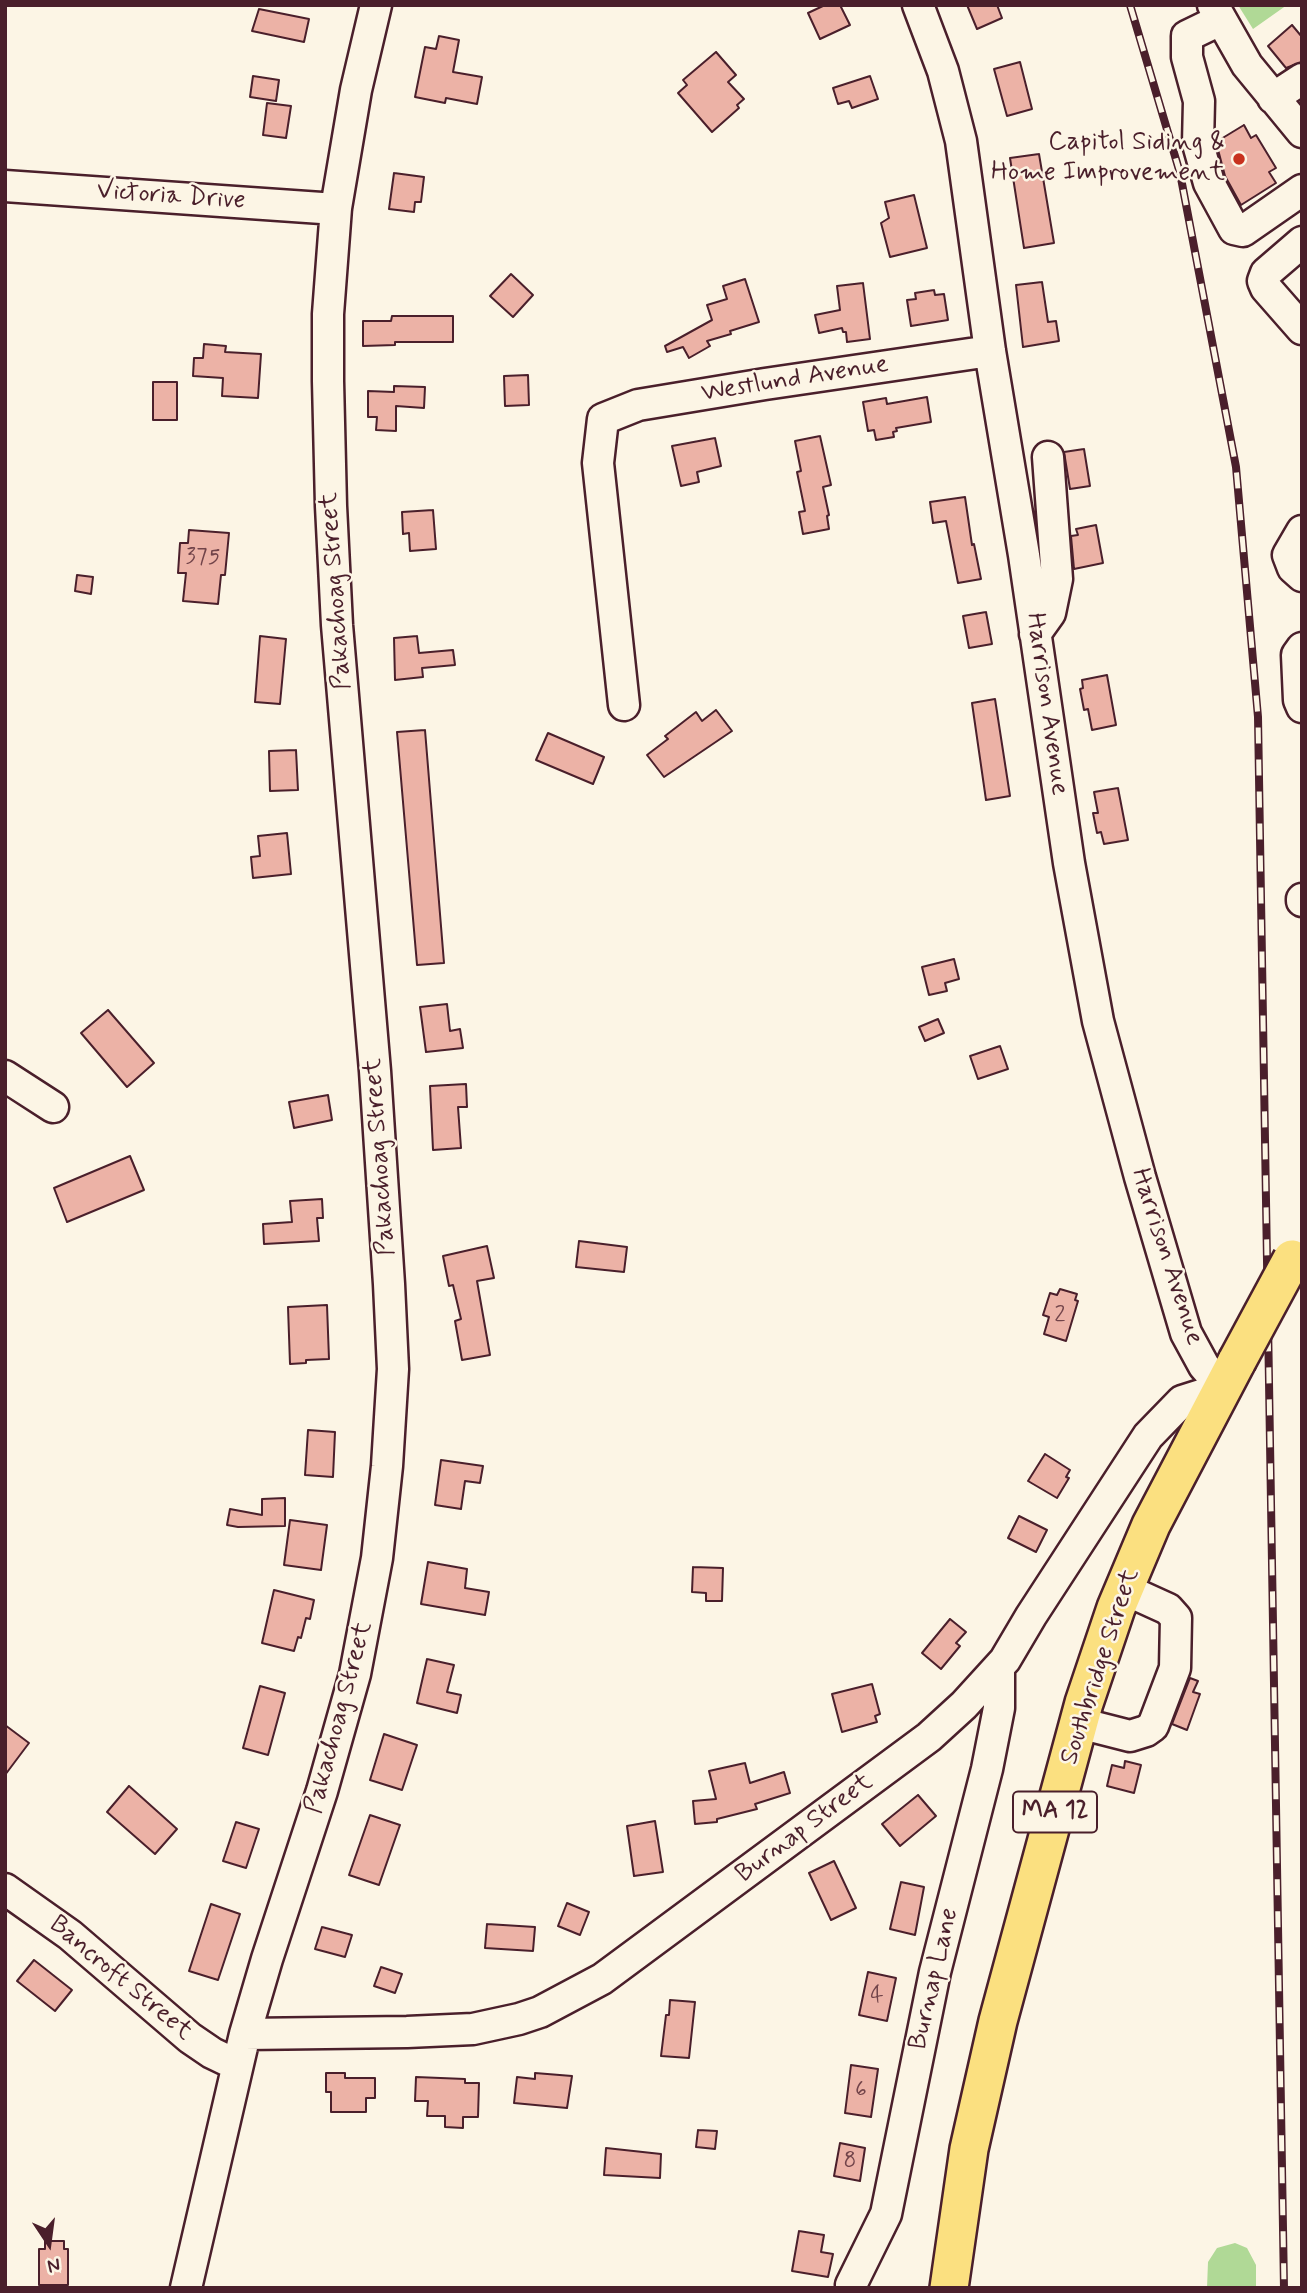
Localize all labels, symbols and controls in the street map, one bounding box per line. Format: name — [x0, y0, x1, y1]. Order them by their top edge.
place label: Capitol Siding & Home Improvement — [991, 128, 1225, 190]
marker: Capitol Siding & Home Improvement — [1231, 151, 1247, 167]
street label: Victoria Drive — [95, 176, 247, 218]
street label: Westlund Avenue — [699, 350, 891, 410]
street label: Pakachoag Street — [315, 491, 359, 691]
house number: 375 — [186, 544, 220, 572]
street label: Harrison Avenue — [1018, 611, 1074, 797]
street label: Pakachoag Street — [359, 1057, 403, 1257]
street label: Harrison Avenue — [1123, 1165, 1209, 1349]
house number: 2 — [1054, 1302, 1066, 1330]
street label: Southbridge Street — [1055, 1565, 1147, 1769]
street label: Pakachoag Street — [299, 1619, 381, 1817]
street label: Burnap Street — [730, 1767, 880, 1891]
road number: MA 12 — [1013, 1792, 1097, 1832]
street label: Burnap Lane — [904, 1905, 966, 2053]
street label: Bancroft Street — [42, 1910, 198, 2048]
house number: 4 — [870, 1982, 884, 2010]
house number: 6 — [855, 2077, 867, 2105]
house number: 8 — [844, 2148, 856, 2176]
north arrow — [14, 2209, 84, 2279]
text: N — [45, 2251, 63, 2279]

